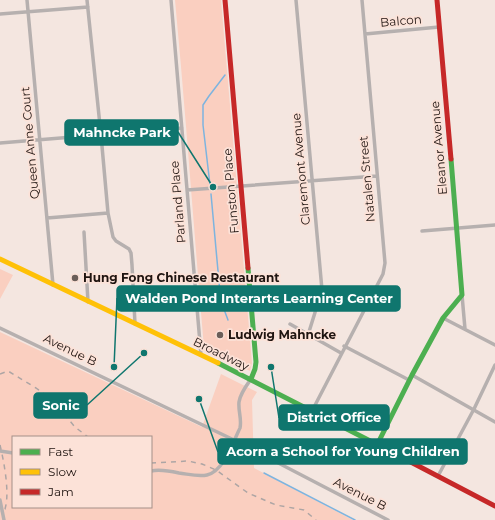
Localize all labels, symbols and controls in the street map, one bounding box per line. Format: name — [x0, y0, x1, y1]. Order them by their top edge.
street label: Balcon — [380, 11, 422, 30]
street label: Queen Anne Court — [17, 86, 42, 200]
street label: Eleanor Avenue — [427, 100, 450, 196]
street label: Claremont Avenue — [288, 112, 313, 226]
callout: Mahncke Park — [65, 120, 178, 145]
text: Mahncke Park — [73, 124, 171, 140]
street label: Natalen Street — [355, 135, 378, 223]
street label: Funston Place — [219, 148, 242, 234]
street label: Parland Place — [166, 160, 189, 244]
place label: Hung Fong Chinese Restaurant — [83, 270, 280, 285]
marker: Hung Fong Chinese Restaurant — [70, 273, 80, 283]
callout: Walden Pond Interarts Learning Center — [117, 286, 400, 311]
text: Walden Pond Interarts Learning Center — [125, 290, 393, 306]
place label: Ludwig Mahncke — [228, 327, 337, 342]
street label: Avenue B — [41, 330, 99, 369]
marker: Ludwig Mahncke — [215, 330, 225, 340]
street label: Broadway — [191, 334, 252, 374]
callout: Sonic — [34, 393, 87, 418]
text: Sonic — [42, 397, 80, 413]
callout: District Office — [279, 405, 389, 430]
text: District Office — [287, 409, 381, 425]
legend — [12, 436, 152, 508]
callout: Acorn a School for Young Children — [218, 439, 467, 464]
text: Acorn a School for Young Children — [225, 443, 460, 459]
text: Fast — [48, 444, 73, 459]
text: Slow — [48, 464, 77, 479]
street label: Avenue B — [331, 474, 389, 513]
text: Jam — [47, 484, 74, 499]

